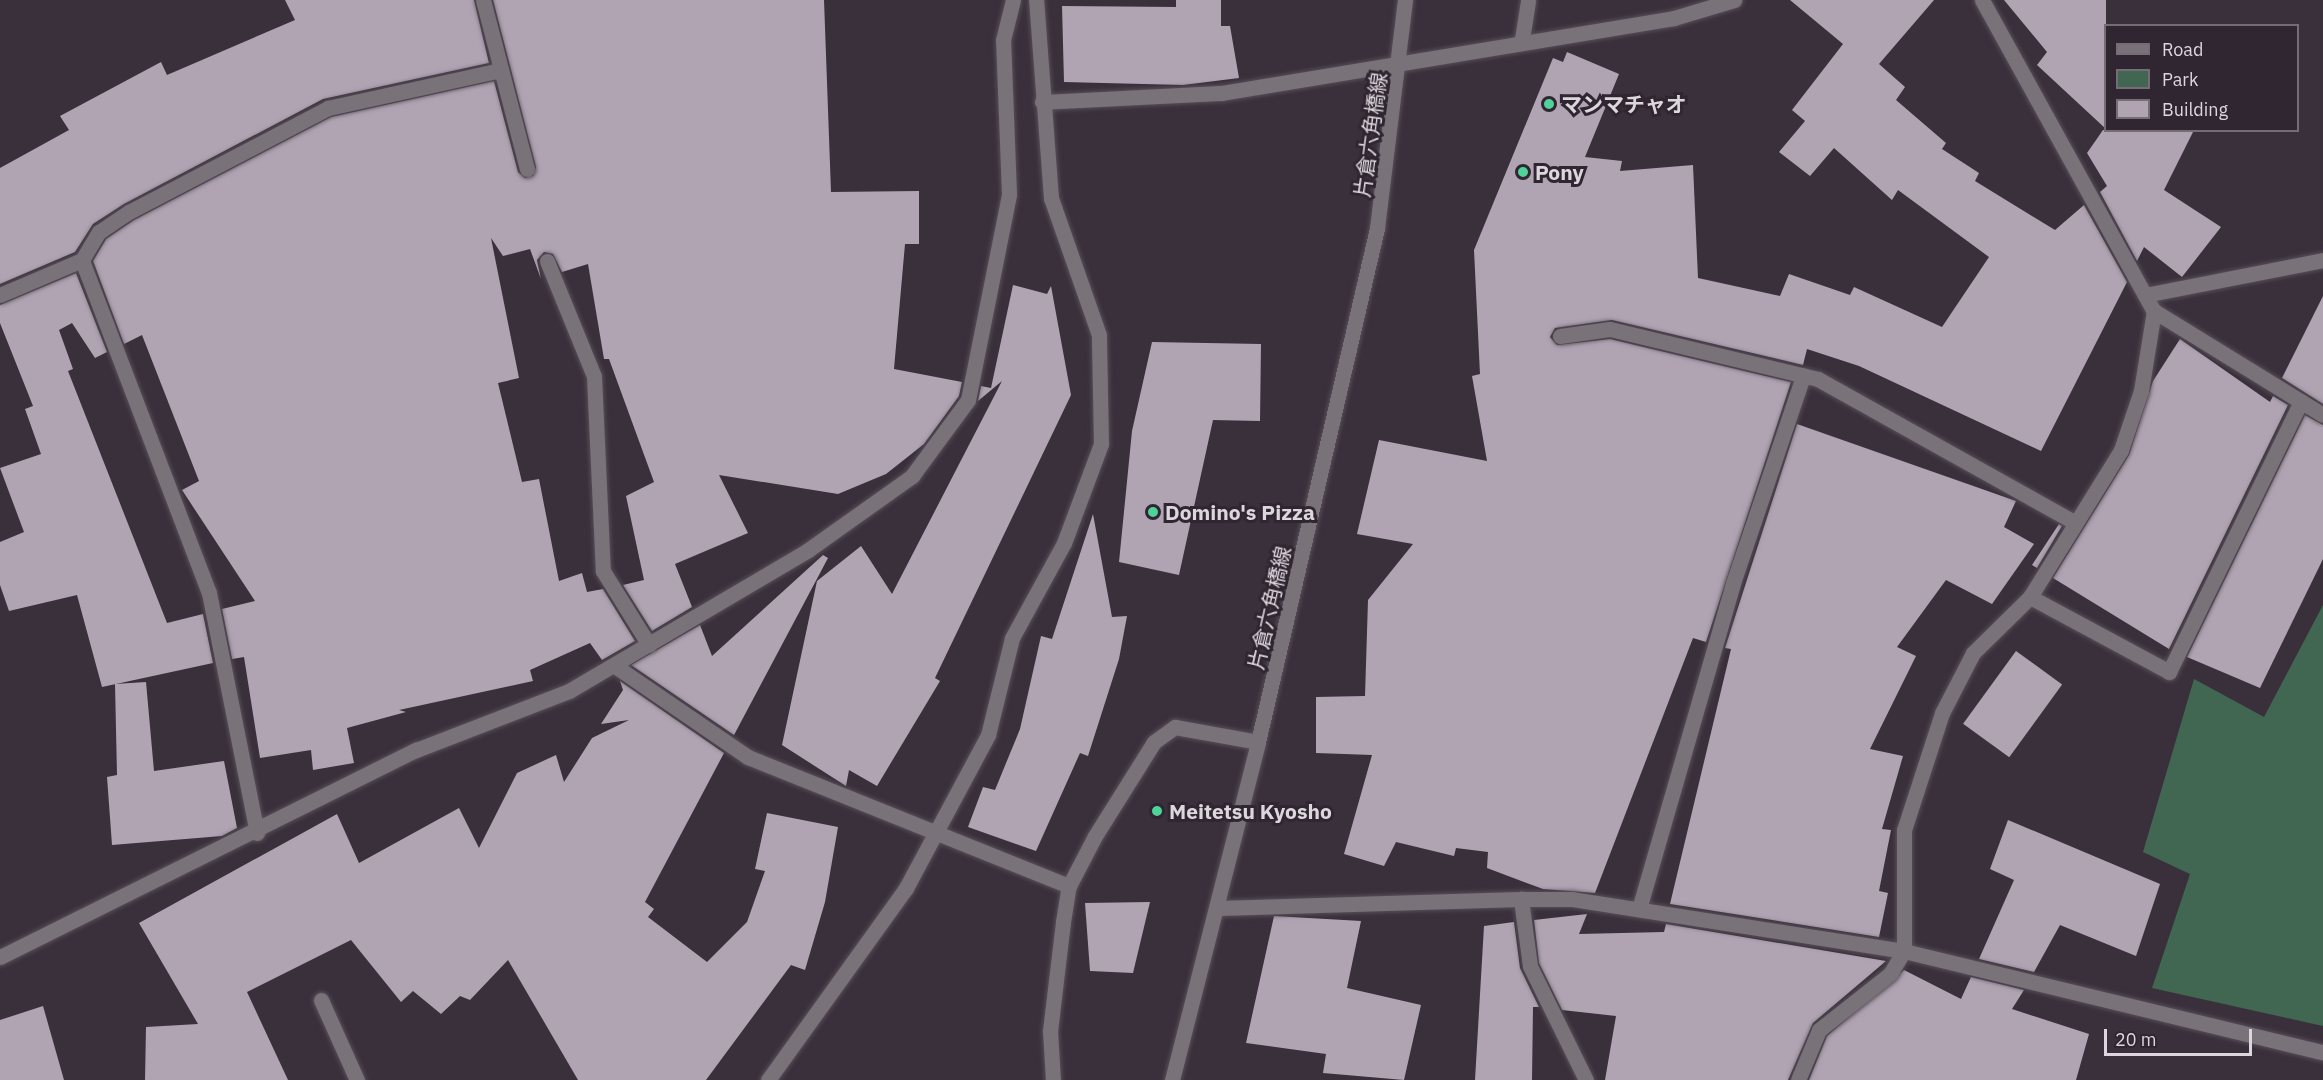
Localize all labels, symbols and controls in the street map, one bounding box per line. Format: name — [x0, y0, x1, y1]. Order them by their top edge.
legend — [2104, 24, 2299, 132]
text: Road — [2162, 38, 2203, 61]
text: Park — [2162, 68, 2198, 91]
street label: 片倉六角橋線 — [1349, 71, 1391, 199]
place label: マンマチャオ — [1561, 91, 1687, 117]
marker: マンマチャオ — [1542, 97, 1556, 111]
text: Building — [2162, 98, 2228, 121]
place label: Pony — [1535, 159, 1584, 185]
marker: Pony — [1516, 165, 1530, 179]
place label: Domino's Pizza — [1165, 499, 1315, 525]
marker: Domino's Pizza — [1146, 505, 1160, 519]
street label: 片倉六角橋線 — [1243, 544, 1295, 672]
place label: Meitetsu Kyosho — [1169, 798, 1332, 824]
marker: Meitetsu Kyosho — [1150, 804, 1164, 818]
scale bar — [2107, 1017, 2256, 1055]
text: 20 m — [2115, 1028, 2157, 1051]

